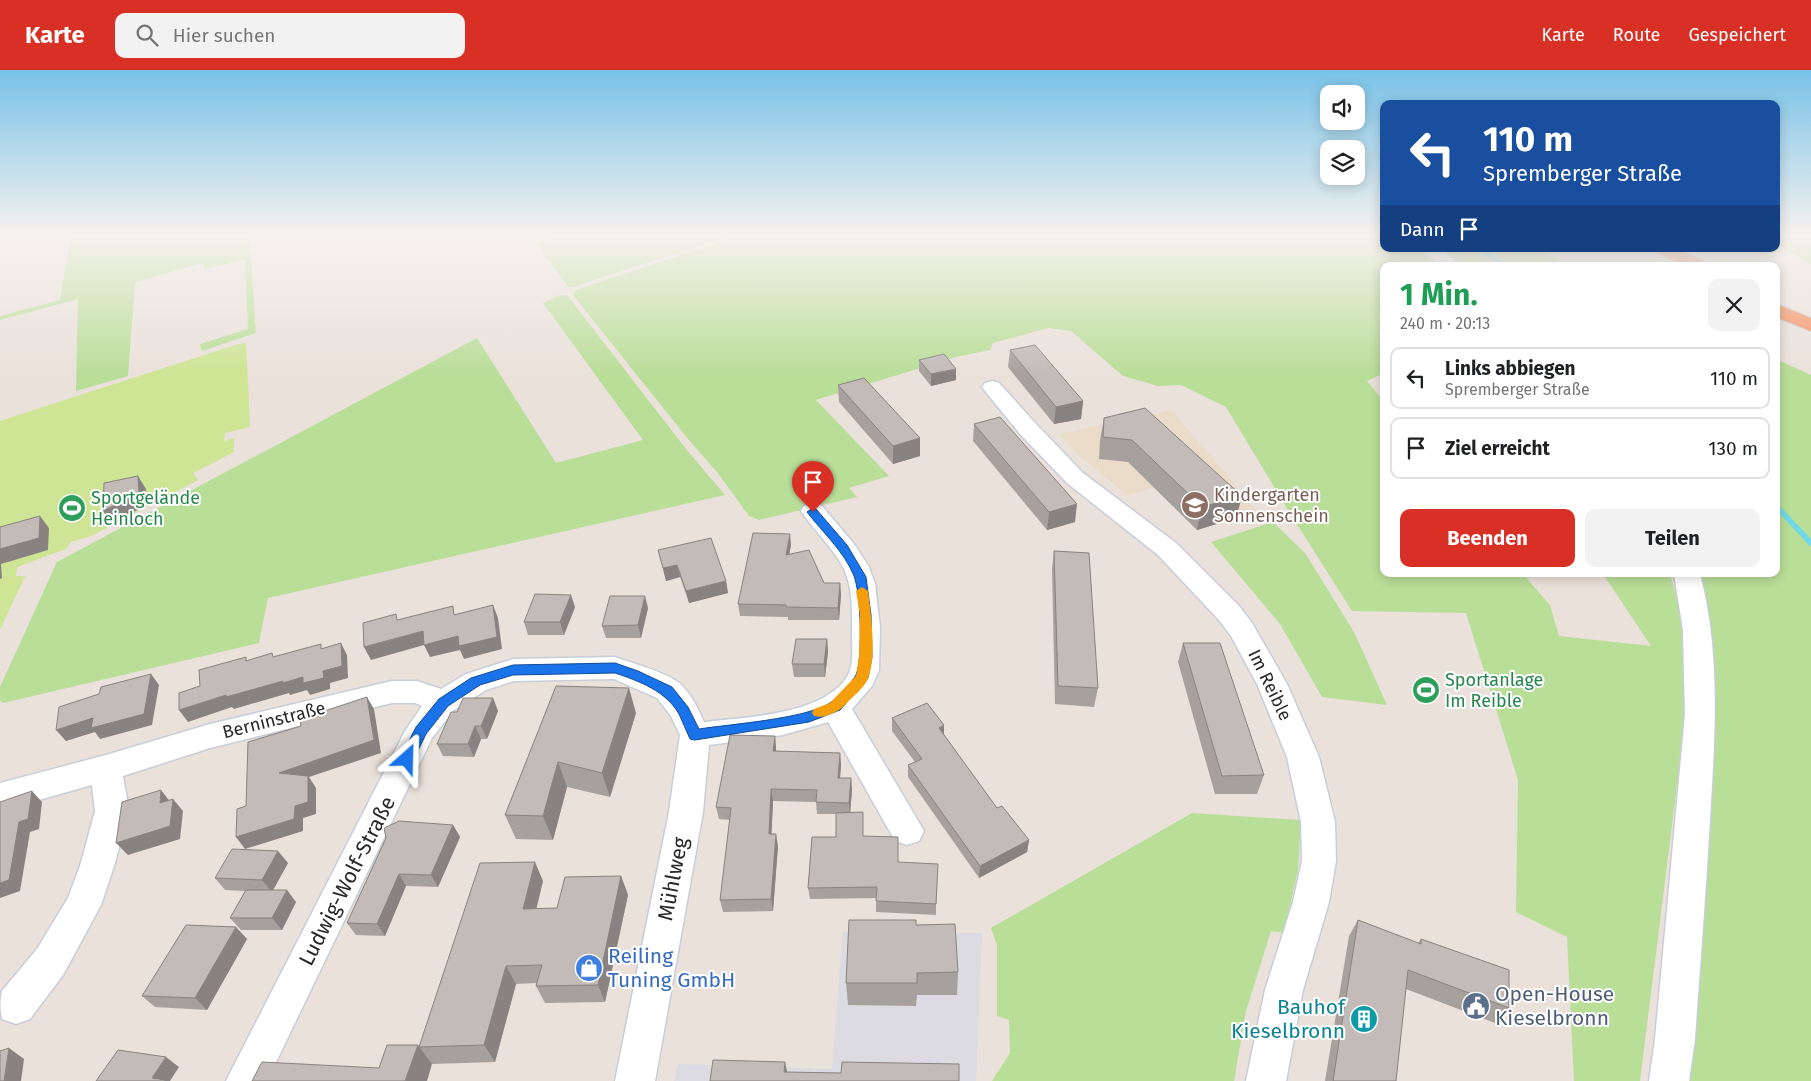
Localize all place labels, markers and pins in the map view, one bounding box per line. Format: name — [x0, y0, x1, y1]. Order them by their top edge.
pin — [792, 461, 834, 512]
place label: Kindergarten Sonnenschein — [1214, 484, 1329, 527]
place label: Sportgelände Heinloch — [91, 487, 200, 530]
school or university icon: Kindergarten Sonnenschein — [1180, 490, 1210, 520]
sports icon: Sportgelände Heinloch — [57, 493, 87, 523]
place label: Sportanlage Im Reible — [1445, 669, 1543, 712]
sports icon: Sportanlage Im Reible — [1411, 675, 1441, 705]
place label: Reiling Tuning GmbH — [608, 943, 735, 993]
shop icon: Reiling Tuning GmbH — [574, 953, 604, 983]
place label: Open-House Kieselbronn — [1495, 981, 1614, 1031]
public building icon: Open-House Kieselbronn — [1461, 991, 1491, 1021]
place label: Bauhof Kieselbronn — [1231, 994, 1347, 1044]
building icon: Bauhof Kieselbronn — [1349, 1004, 1379, 1034]

